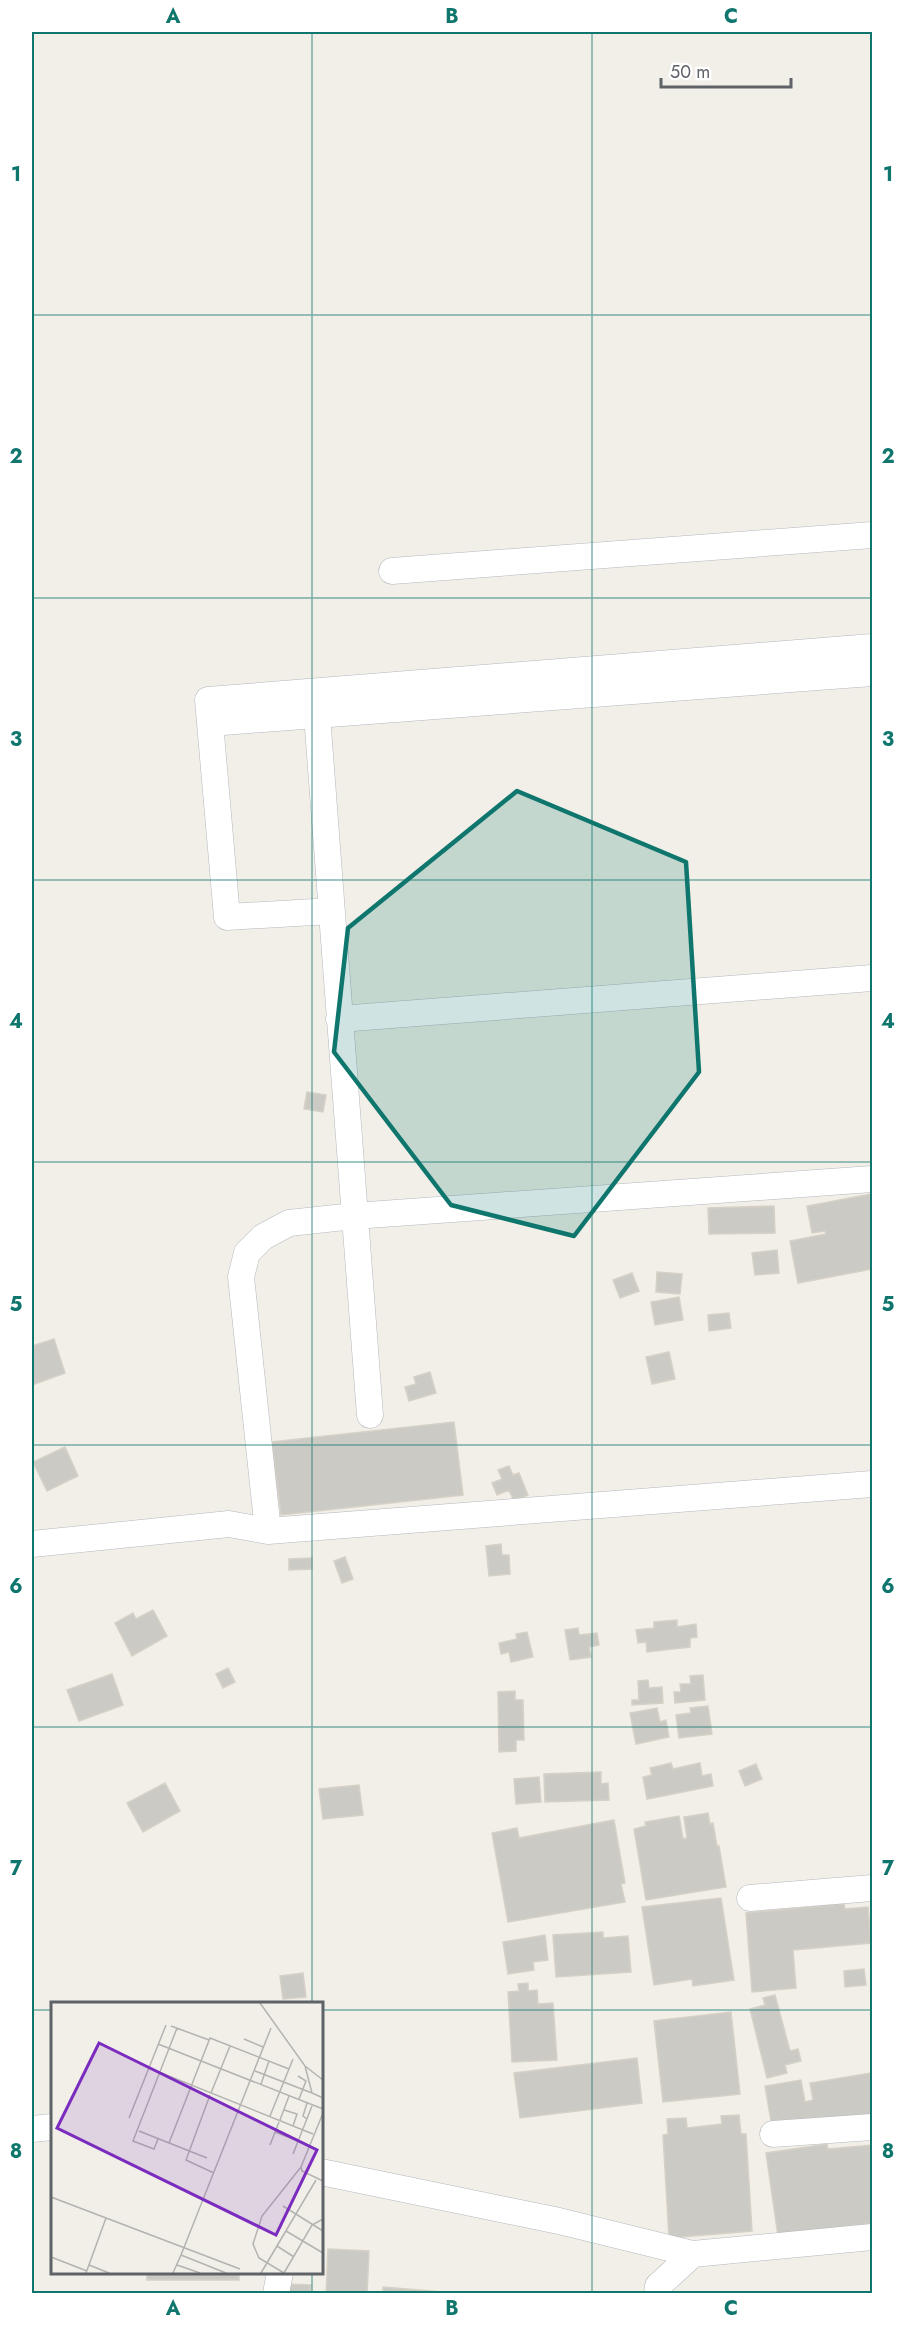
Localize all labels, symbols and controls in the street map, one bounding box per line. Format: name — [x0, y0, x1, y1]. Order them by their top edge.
text: A — [165, 2, 181, 31]
text: B — [445, 2, 459, 31]
text: C — [724, 2, 738, 31]
scale bar — [661, 51, 792, 89]
text: 50 m — [670, 59, 710, 85]
text: 1 — [11, 160, 21, 189]
text: 1 — [883, 160, 893, 189]
text: 2 — [9, 442, 23, 471]
text: 2 — [881, 442, 895, 471]
text: 3 — [10, 725, 22, 754]
text: 3 — [882, 725, 894, 754]
text: 4 — [9, 1007, 23, 1036]
text: 4 — [881, 1007, 895, 1036]
text: 5 — [10, 1290, 23, 1319]
text: 5 — [882, 1290, 895, 1319]
text: 6 — [9, 1572, 23, 1601]
text: 6 — [881, 1572, 895, 1601]
text: 7 — [10, 1854, 23, 1883]
text: 7 — [882, 1854, 895, 1883]
inset map — [51, 2002, 322, 2274]
text: 8 — [10, 2137, 22, 2166]
text: 8 — [882, 2137, 894, 2166]
text: A — [165, 2294, 181, 2323]
text: B — [445, 2294, 459, 2323]
text: C — [724, 2294, 738, 2323]

